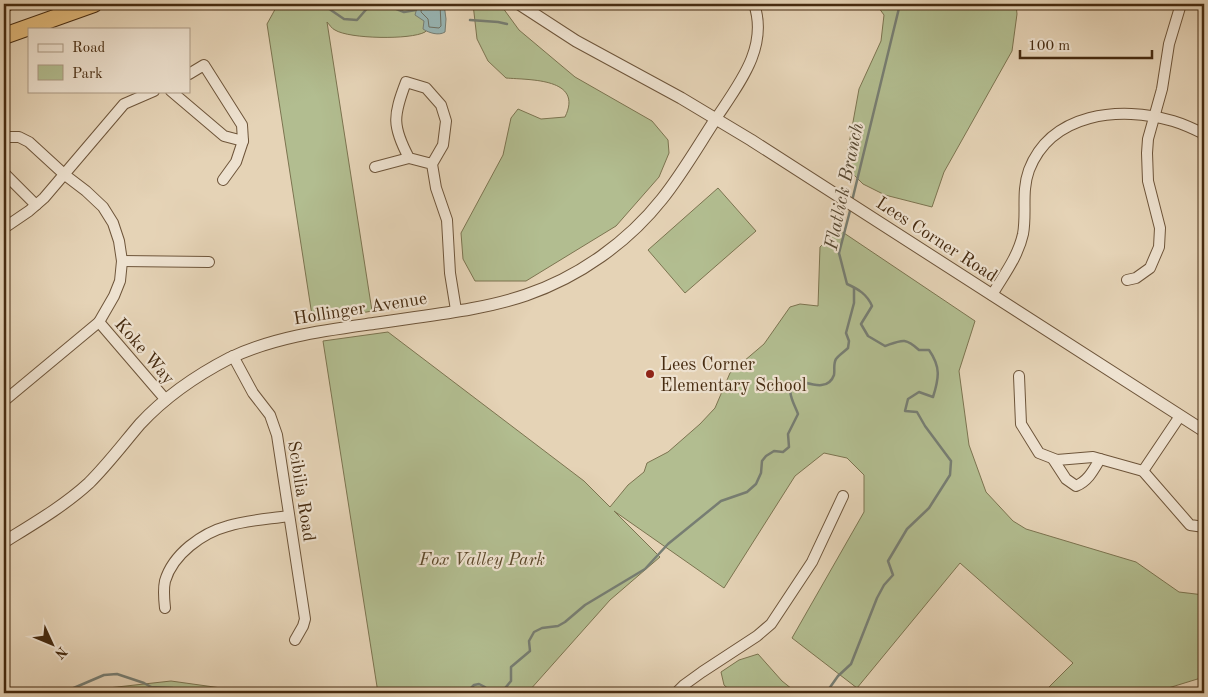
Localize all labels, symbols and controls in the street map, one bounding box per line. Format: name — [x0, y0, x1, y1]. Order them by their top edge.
legend — [28, 28, 190, 92]
scale bar — [1020, 28, 1153, 60]
text: 100 m — [1028, 39, 1070, 54]
text: Road — [72, 41, 106, 56]
text: Park — [72, 67, 103, 82]
water label: Flatlick Branch — [822, 121, 868, 253]
street label: Lees Corner Road — [873, 194, 1000, 286]
street label: Hollinger Avenue — [292, 290, 428, 328]
street label: Koke Way — [111, 315, 178, 389]
place label: Lees Corner Elementary School — [660, 356, 807, 395]
marker: Lees Corner Elementary School — [644, 368, 656, 380]
street label: Scibilia Road — [284, 440, 318, 543]
park label: Fox Valley Park — [418, 551, 545, 569]
north arrow — [28, 620, 78, 670]
text: N — [52, 644, 69, 661]

